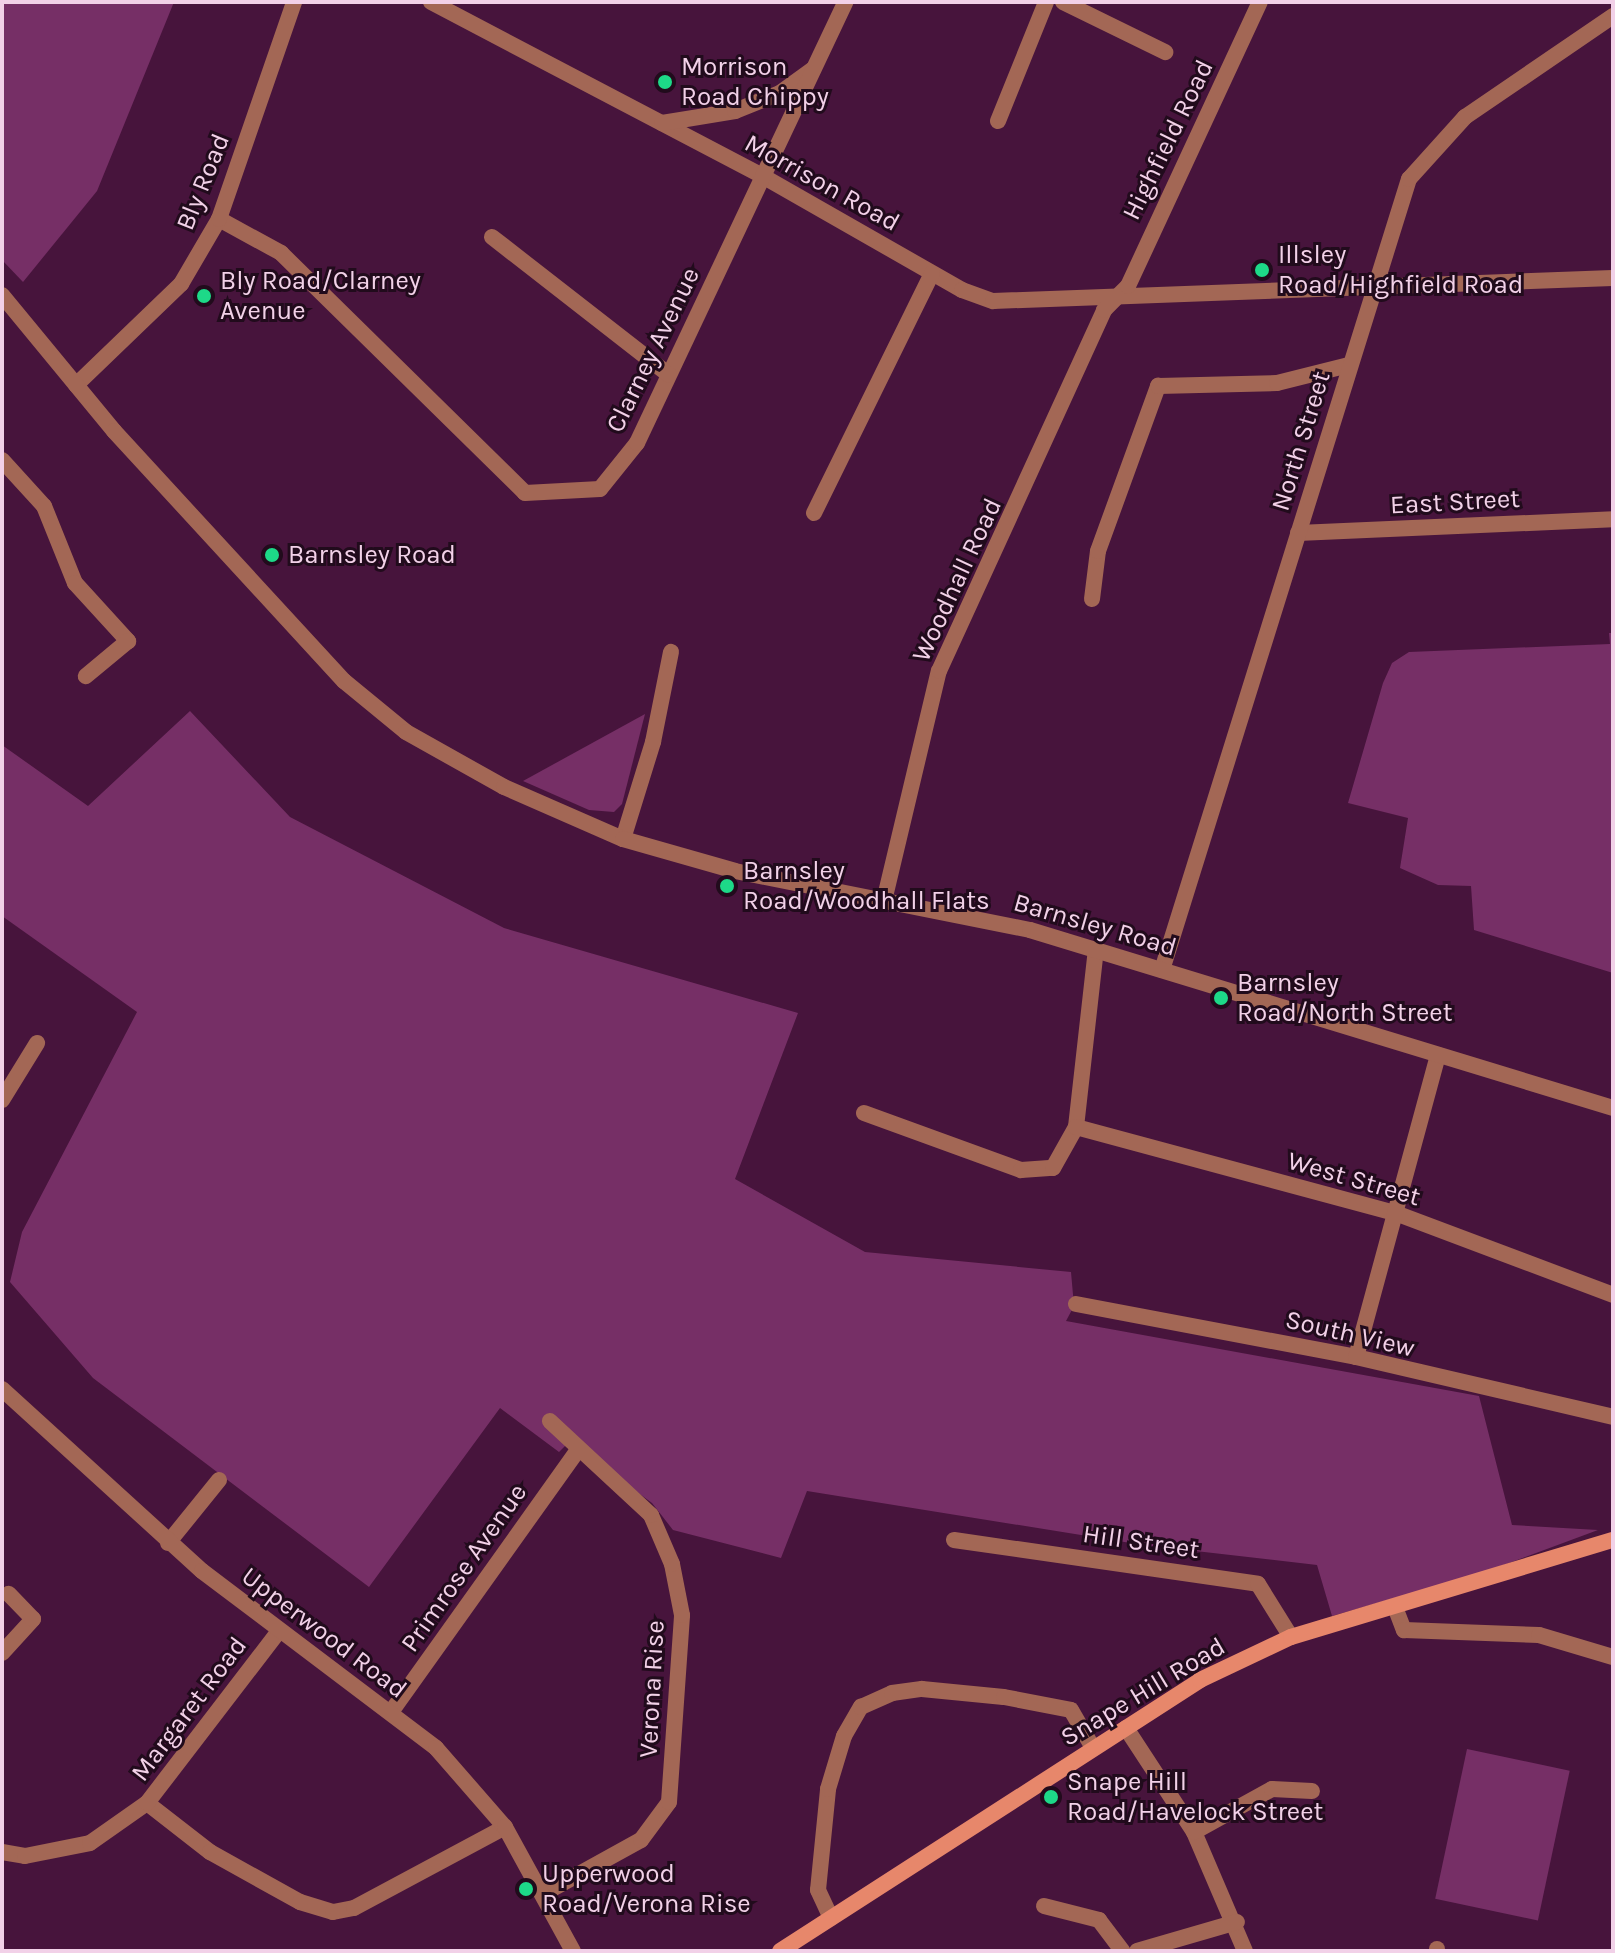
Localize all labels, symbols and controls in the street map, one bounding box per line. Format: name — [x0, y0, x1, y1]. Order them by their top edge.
place label: Morrison Road Chippy — [681, 51, 829, 112]
street label: Highfield Road — [1116, 55, 1220, 225]
marker: Morrison Road Chippy — [656, 73, 674, 91]
street label: Morrison Road — [739, 128, 905, 238]
street label: Bly Road — [170, 129, 236, 235]
place label: Illsley Road/Highfield Road — [1278, 239, 1523, 300]
marker: Illsley Road/Highfield Road — [1253, 261, 1271, 279]
street label: Clarney Avenue — [600, 262, 706, 438]
place label: Bly Road/Clarney Avenue — [220, 265, 421, 326]
marker: Bly Road/Clarney Avenue — [195, 287, 213, 305]
street label: North Street — [1265, 367, 1337, 515]
street label: East Street — [1389, 483, 1521, 521]
street label: Woodhall Road — [905, 493, 1009, 667]
place label: Barnsley Road — [288, 539, 456, 571]
marker: Barnsley Road — [263, 546, 281, 564]
place label: Barnsley Road/Woodhall Flats — [743, 855, 990, 916]
marker: Barnsley Road/Woodhall Flats — [718, 877, 736, 895]
street label: Barnsley Road — [1010, 887, 1180, 963]
place label: Barnsley Road/North Street — [1237, 967, 1452, 1028]
marker: Barnsley Road/North Street — [1212, 989, 1230, 1007]
street label: West Street — [1284, 1145, 1424, 1213]
street label: South View — [1282, 1304, 1418, 1364]
street label: Primrose Avenue — [394, 1478, 534, 1658]
street label: Hill Street — [1081, 1518, 1201, 1566]
street label: Upperwood Road — [235, 1561, 413, 1705]
street label: Verona Rise — [633, 1619, 671, 1759]
street label: Margaret Road — [125, 1631, 253, 1787]
street label: Snape Hill Road — [1055, 1631, 1231, 1753]
place label: Snape Hill Road/Havelock Street — [1067, 1766, 1323, 1828]
marker: Snape Hill Road/Havelock Street — [1042, 1788, 1060, 1806]
place label: Upperwood Road/Verona Rise — [542, 1858, 751, 1920]
marker: Upperwood Road/Verona Rise — [517, 1880, 535, 1898]

